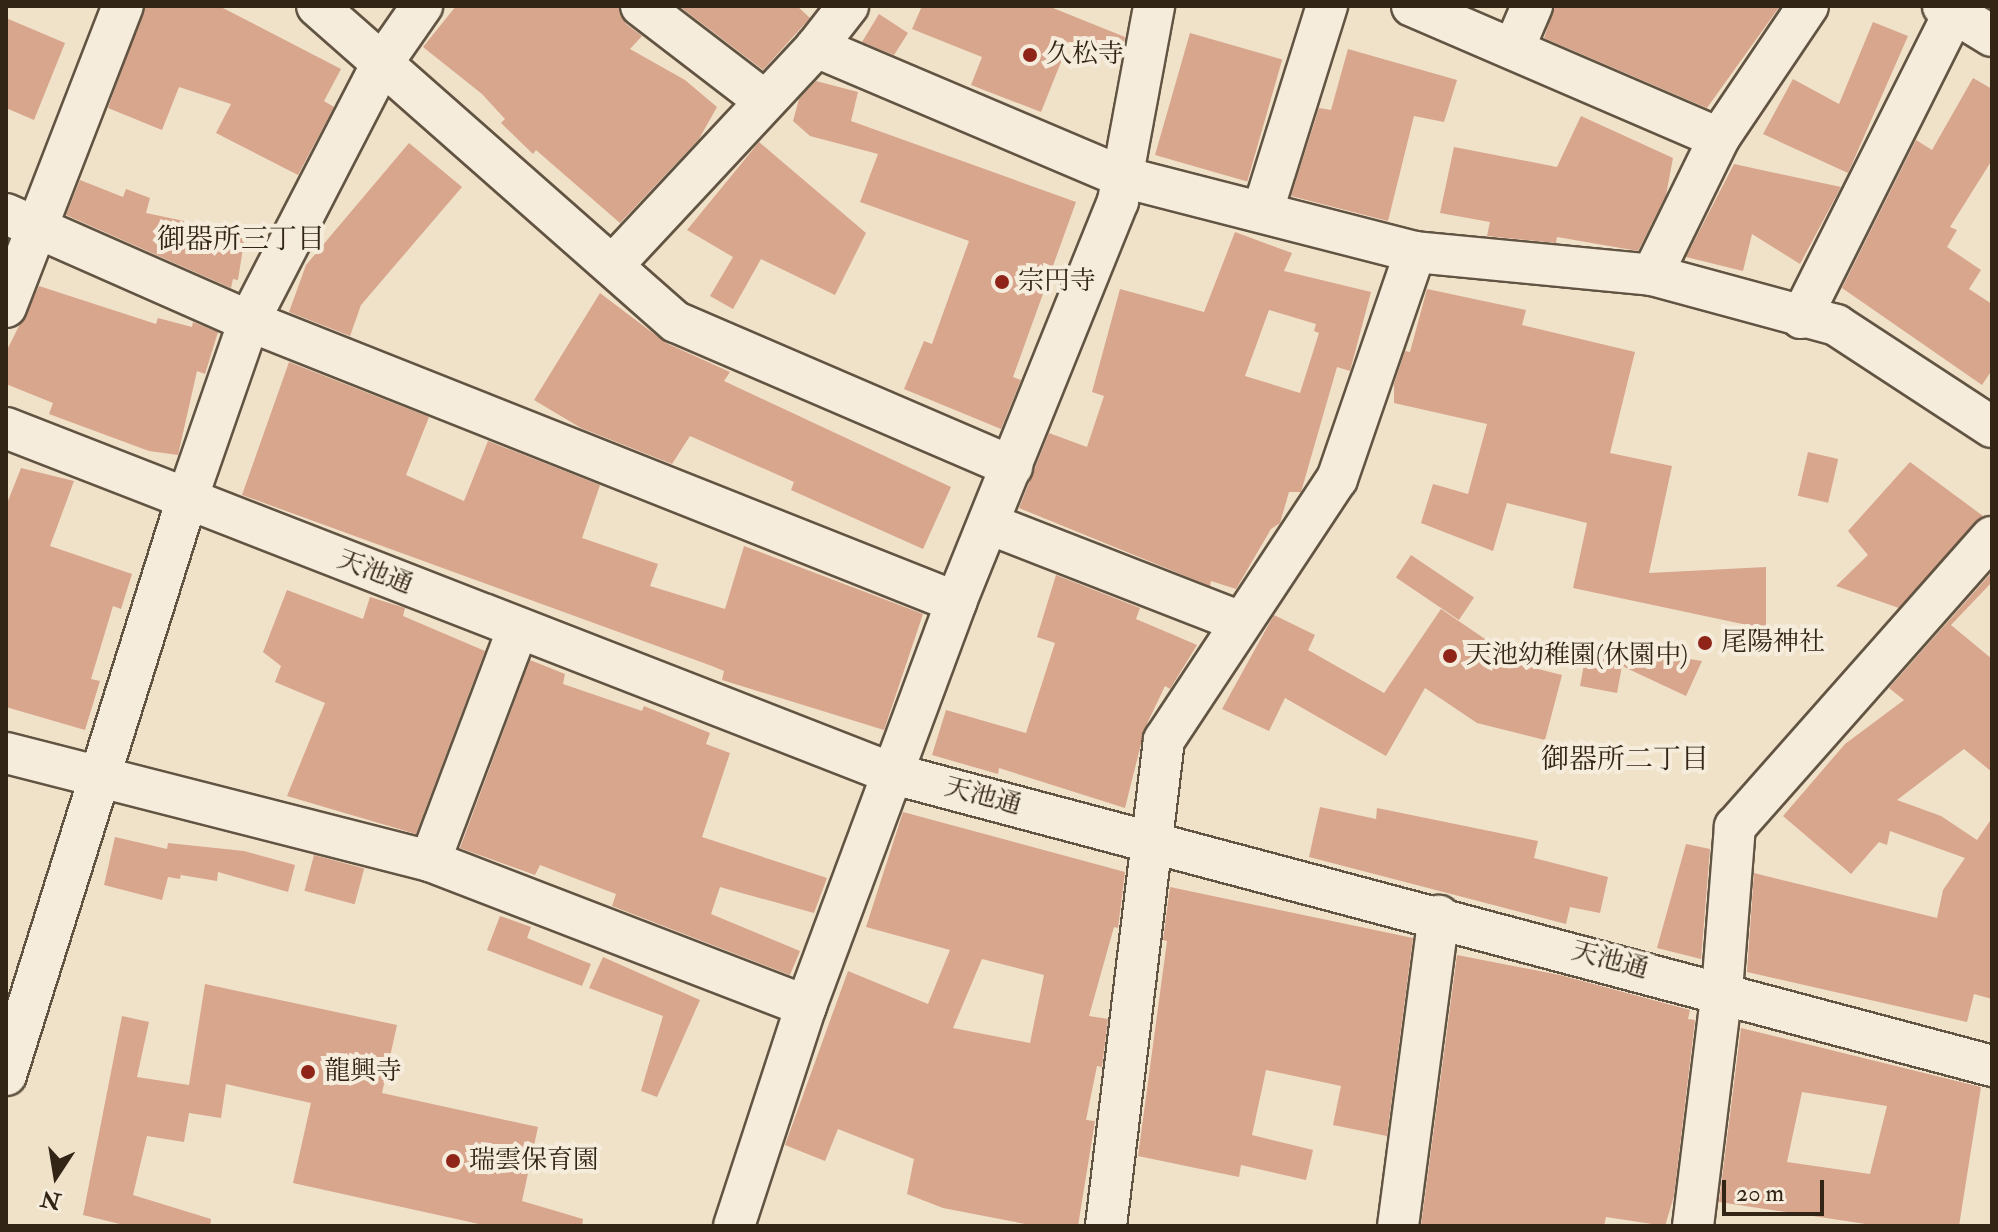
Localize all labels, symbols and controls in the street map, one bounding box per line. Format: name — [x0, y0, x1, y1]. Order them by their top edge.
place label: 久松寺 — [1046, 39, 1124, 71]
marker: 久松寺 — [1021, 46, 1039, 64]
district label: 御器所三丁目 — [157, 223, 325, 257]
place label: 宗円寺 — [1018, 266, 1096, 298]
marker: 宗円寺 — [993, 273, 1011, 291]
street label: 天池通 — [333, 544, 417, 602]
place label: 尾陽神社 — [1721, 627, 1825, 659]
marker: 尾陽神社 — [1696, 634, 1714, 652]
place label: 天池幼稚園(休園中) — [1466, 640, 1688, 672]
marker: 天池幼稚園(休園中) — [1441, 647, 1459, 665]
district label: 御器所二丁目 — [1541, 743, 1709, 777]
street label: 天池通 — [941, 772, 1025, 822]
street label: 天池通 — [1568, 936, 1652, 986]
place label: 龍興寺 — [324, 1056, 402, 1088]
marker: 龍興寺 — [299, 1063, 317, 1081]
north arrow — [16, 1136, 96, 1216]
place label: 瑞雲保育園 — [469, 1145, 599, 1177]
marker: 瑞雲保育園 — [444, 1152, 462, 1170]
scale bar — [1726, 1164, 1828, 1214]
text: 20 m — [1736, 1178, 1784, 1209]
text: N — [38, 1184, 64, 1215]

